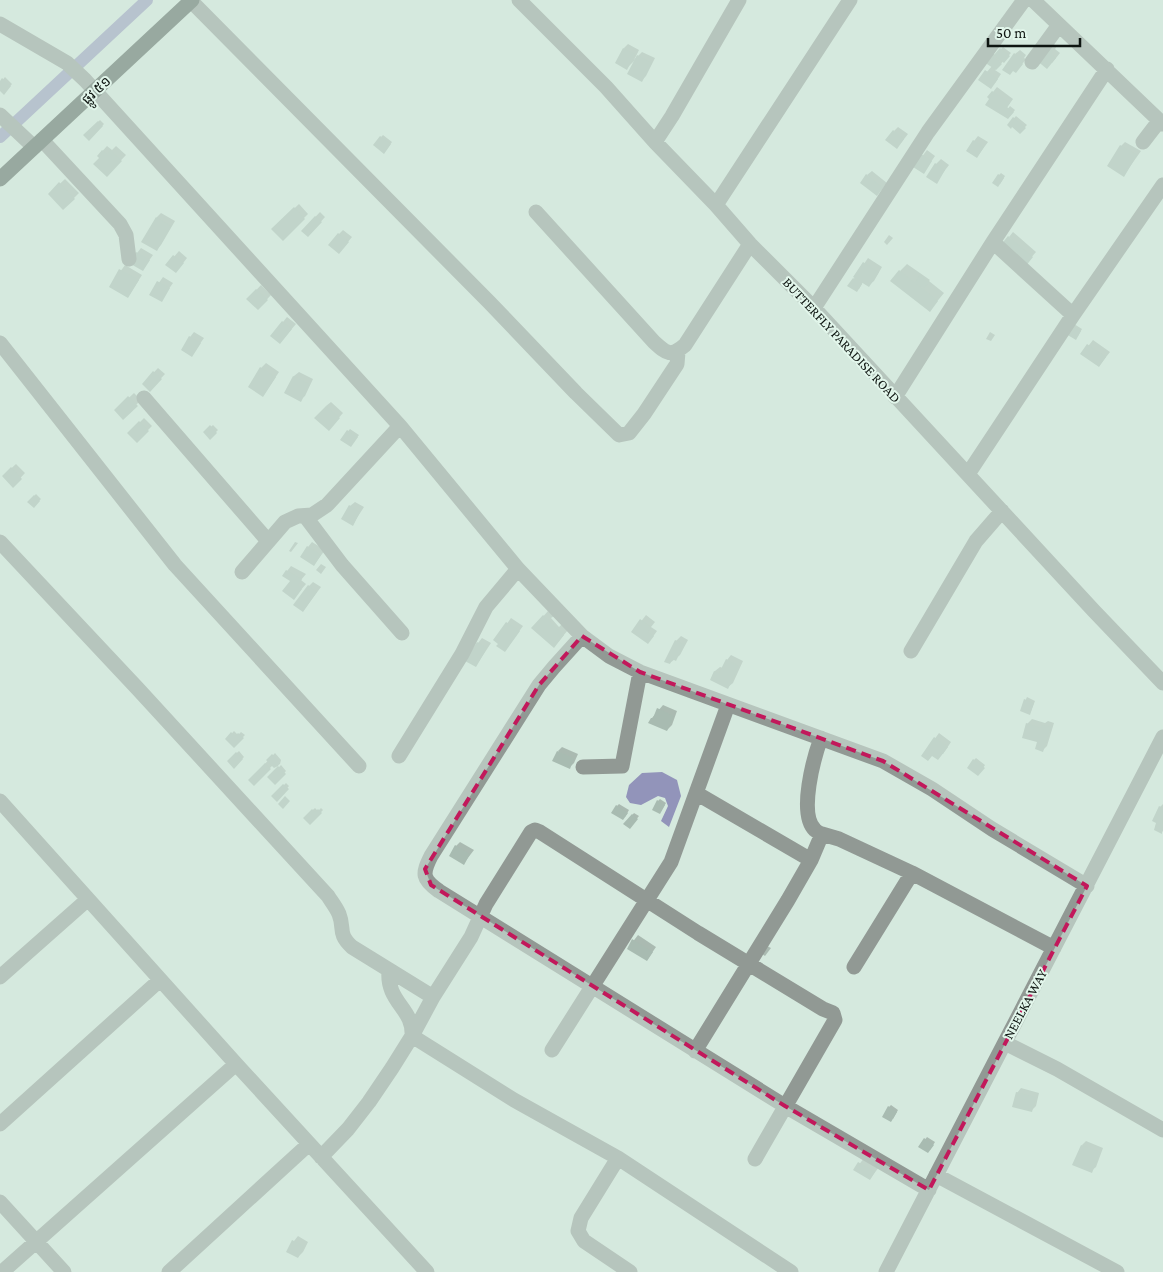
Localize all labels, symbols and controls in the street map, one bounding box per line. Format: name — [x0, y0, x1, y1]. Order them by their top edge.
scale bar — [988, 15, 1080, 47]
text: 50 m — [996, 25, 1026, 41]
street label: ផ្លូវ ៥១ — [78, 73, 117, 110]
street label: BUTTERFLY PARADISE ROAD — [780, 274, 904, 406]
street label: NEELKA WAY — [1000, 966, 1050, 1042]

